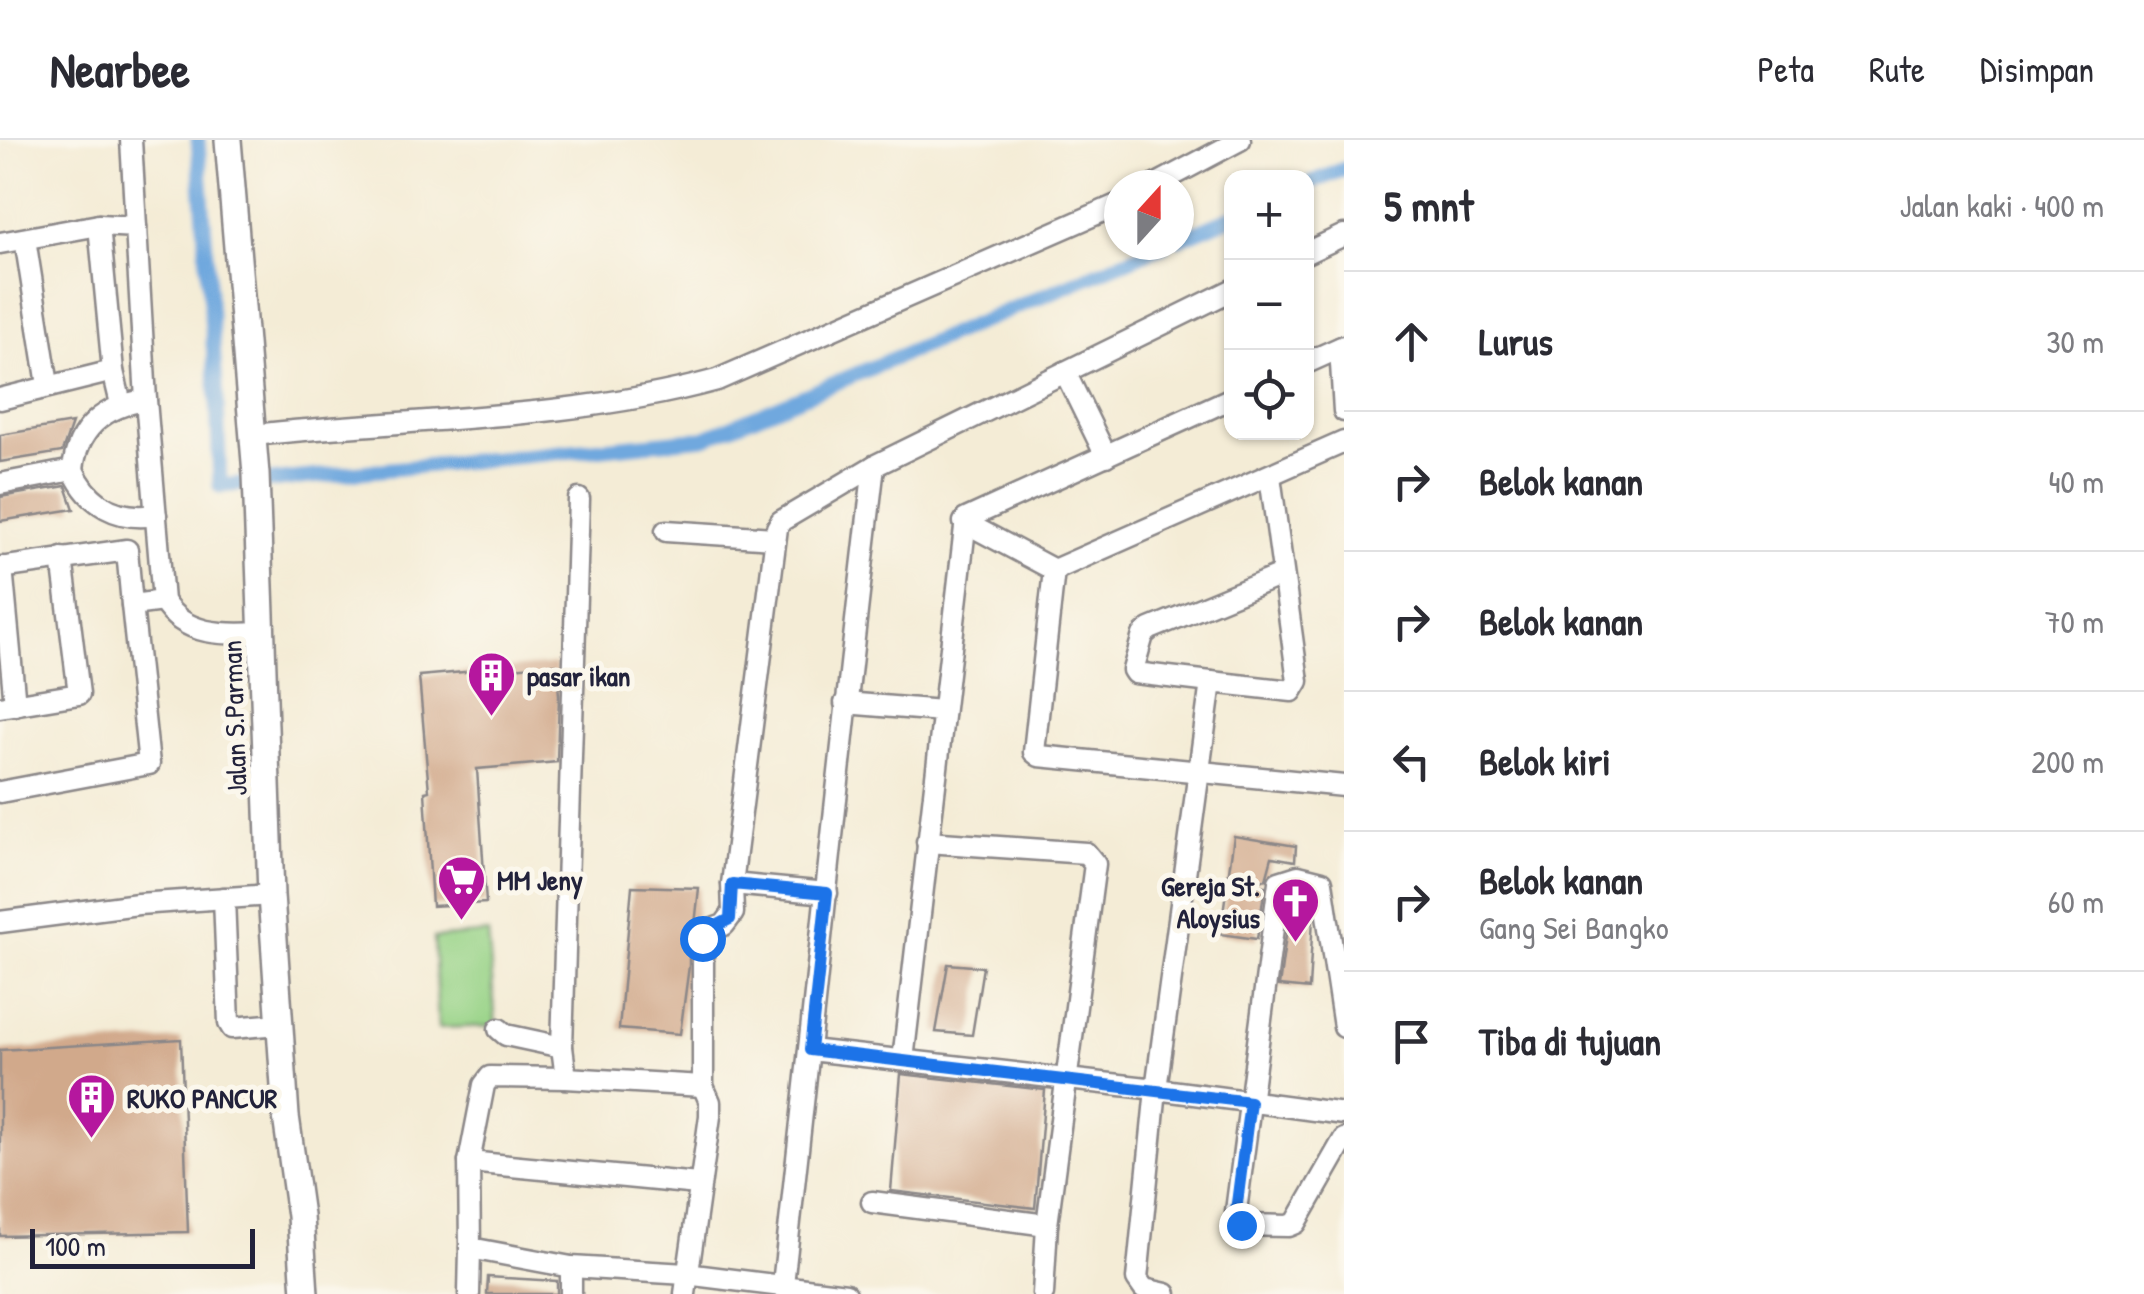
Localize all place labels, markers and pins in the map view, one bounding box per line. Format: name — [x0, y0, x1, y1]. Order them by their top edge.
building icon: pasar ikan — [466, 650, 518, 718]
place label: pasar ikan — [527, 657, 630, 696]
supermarket icon: MM Jeny — [436, 854, 488, 922]
place label: MM Jeny — [497, 861, 583, 900]
place label: Gereja St. Aloysius — [1161, 867, 1260, 938]
church icon: Gereja St. Aloysius — [1269, 876, 1321, 944]
building icon: RUKO PANCUR — [66, 1072, 118, 1140]
place label: RUKO PANCUR — [127, 1079, 278, 1117]

